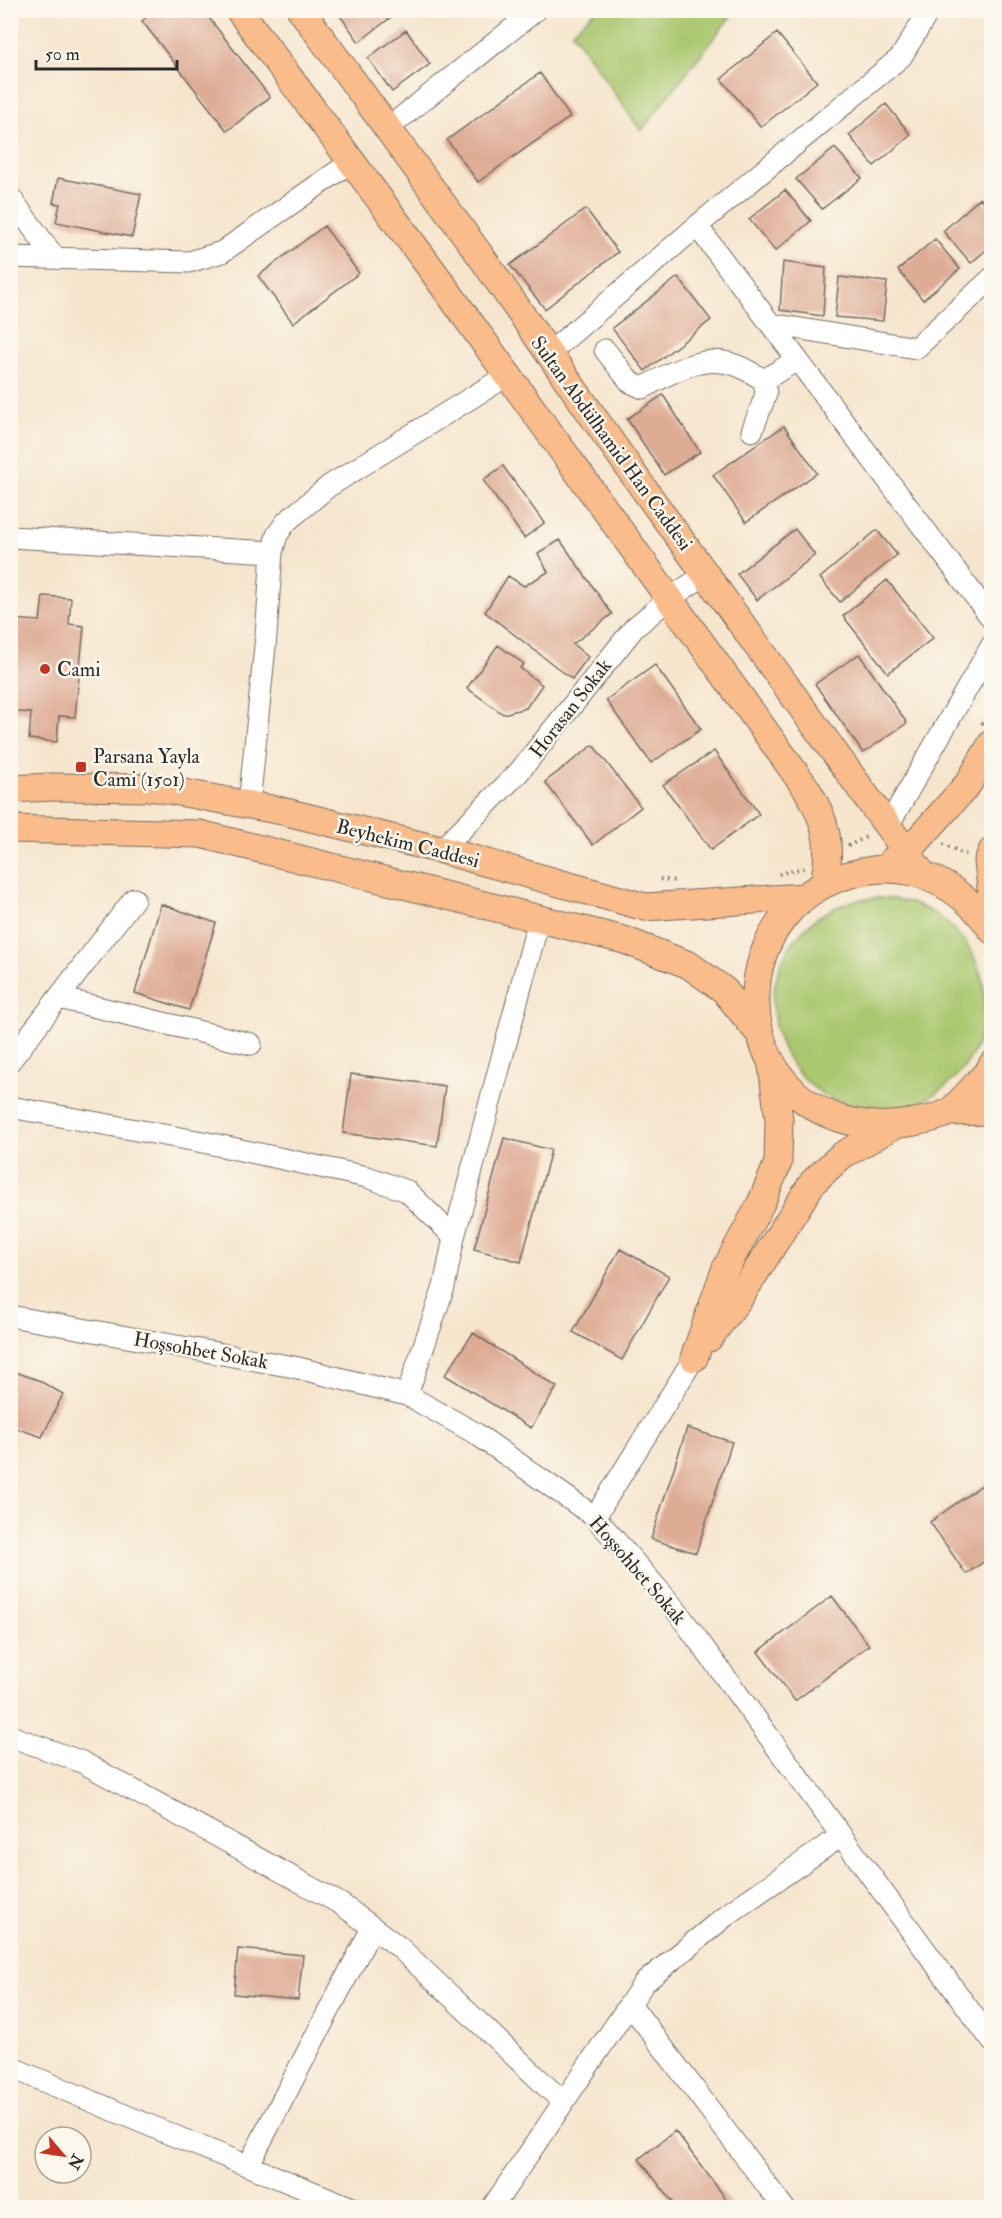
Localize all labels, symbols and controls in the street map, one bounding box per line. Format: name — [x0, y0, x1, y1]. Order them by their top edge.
scale bar — [36, 33, 177, 71]
text: 50 m — [45, 43, 80, 66]
street label: Sultan Abdülhamid Han Caddesi — [525, 331, 698, 555]
street label: Horasan Sokak — [524, 653, 617, 763]
place label: Cami — [57, 657, 101, 682]
marker: Cami — [38, 662, 52, 676]
place label: Parsana Yayla Cami (1501) — [93, 744, 201, 792]
marker: Parsana Yayla Cami (1501) — [74, 760, 88, 774]
street label: Beyhekim Caddesi — [334, 814, 482, 873]
street label: Hoşsohbet Sokak — [132, 1326, 271, 1375]
street label: Hoşsohbet Sokak — [584, 1511, 692, 1630]
north arrow — [33, 2125, 93, 2185]
text: N — [63, 2150, 88, 2173]

